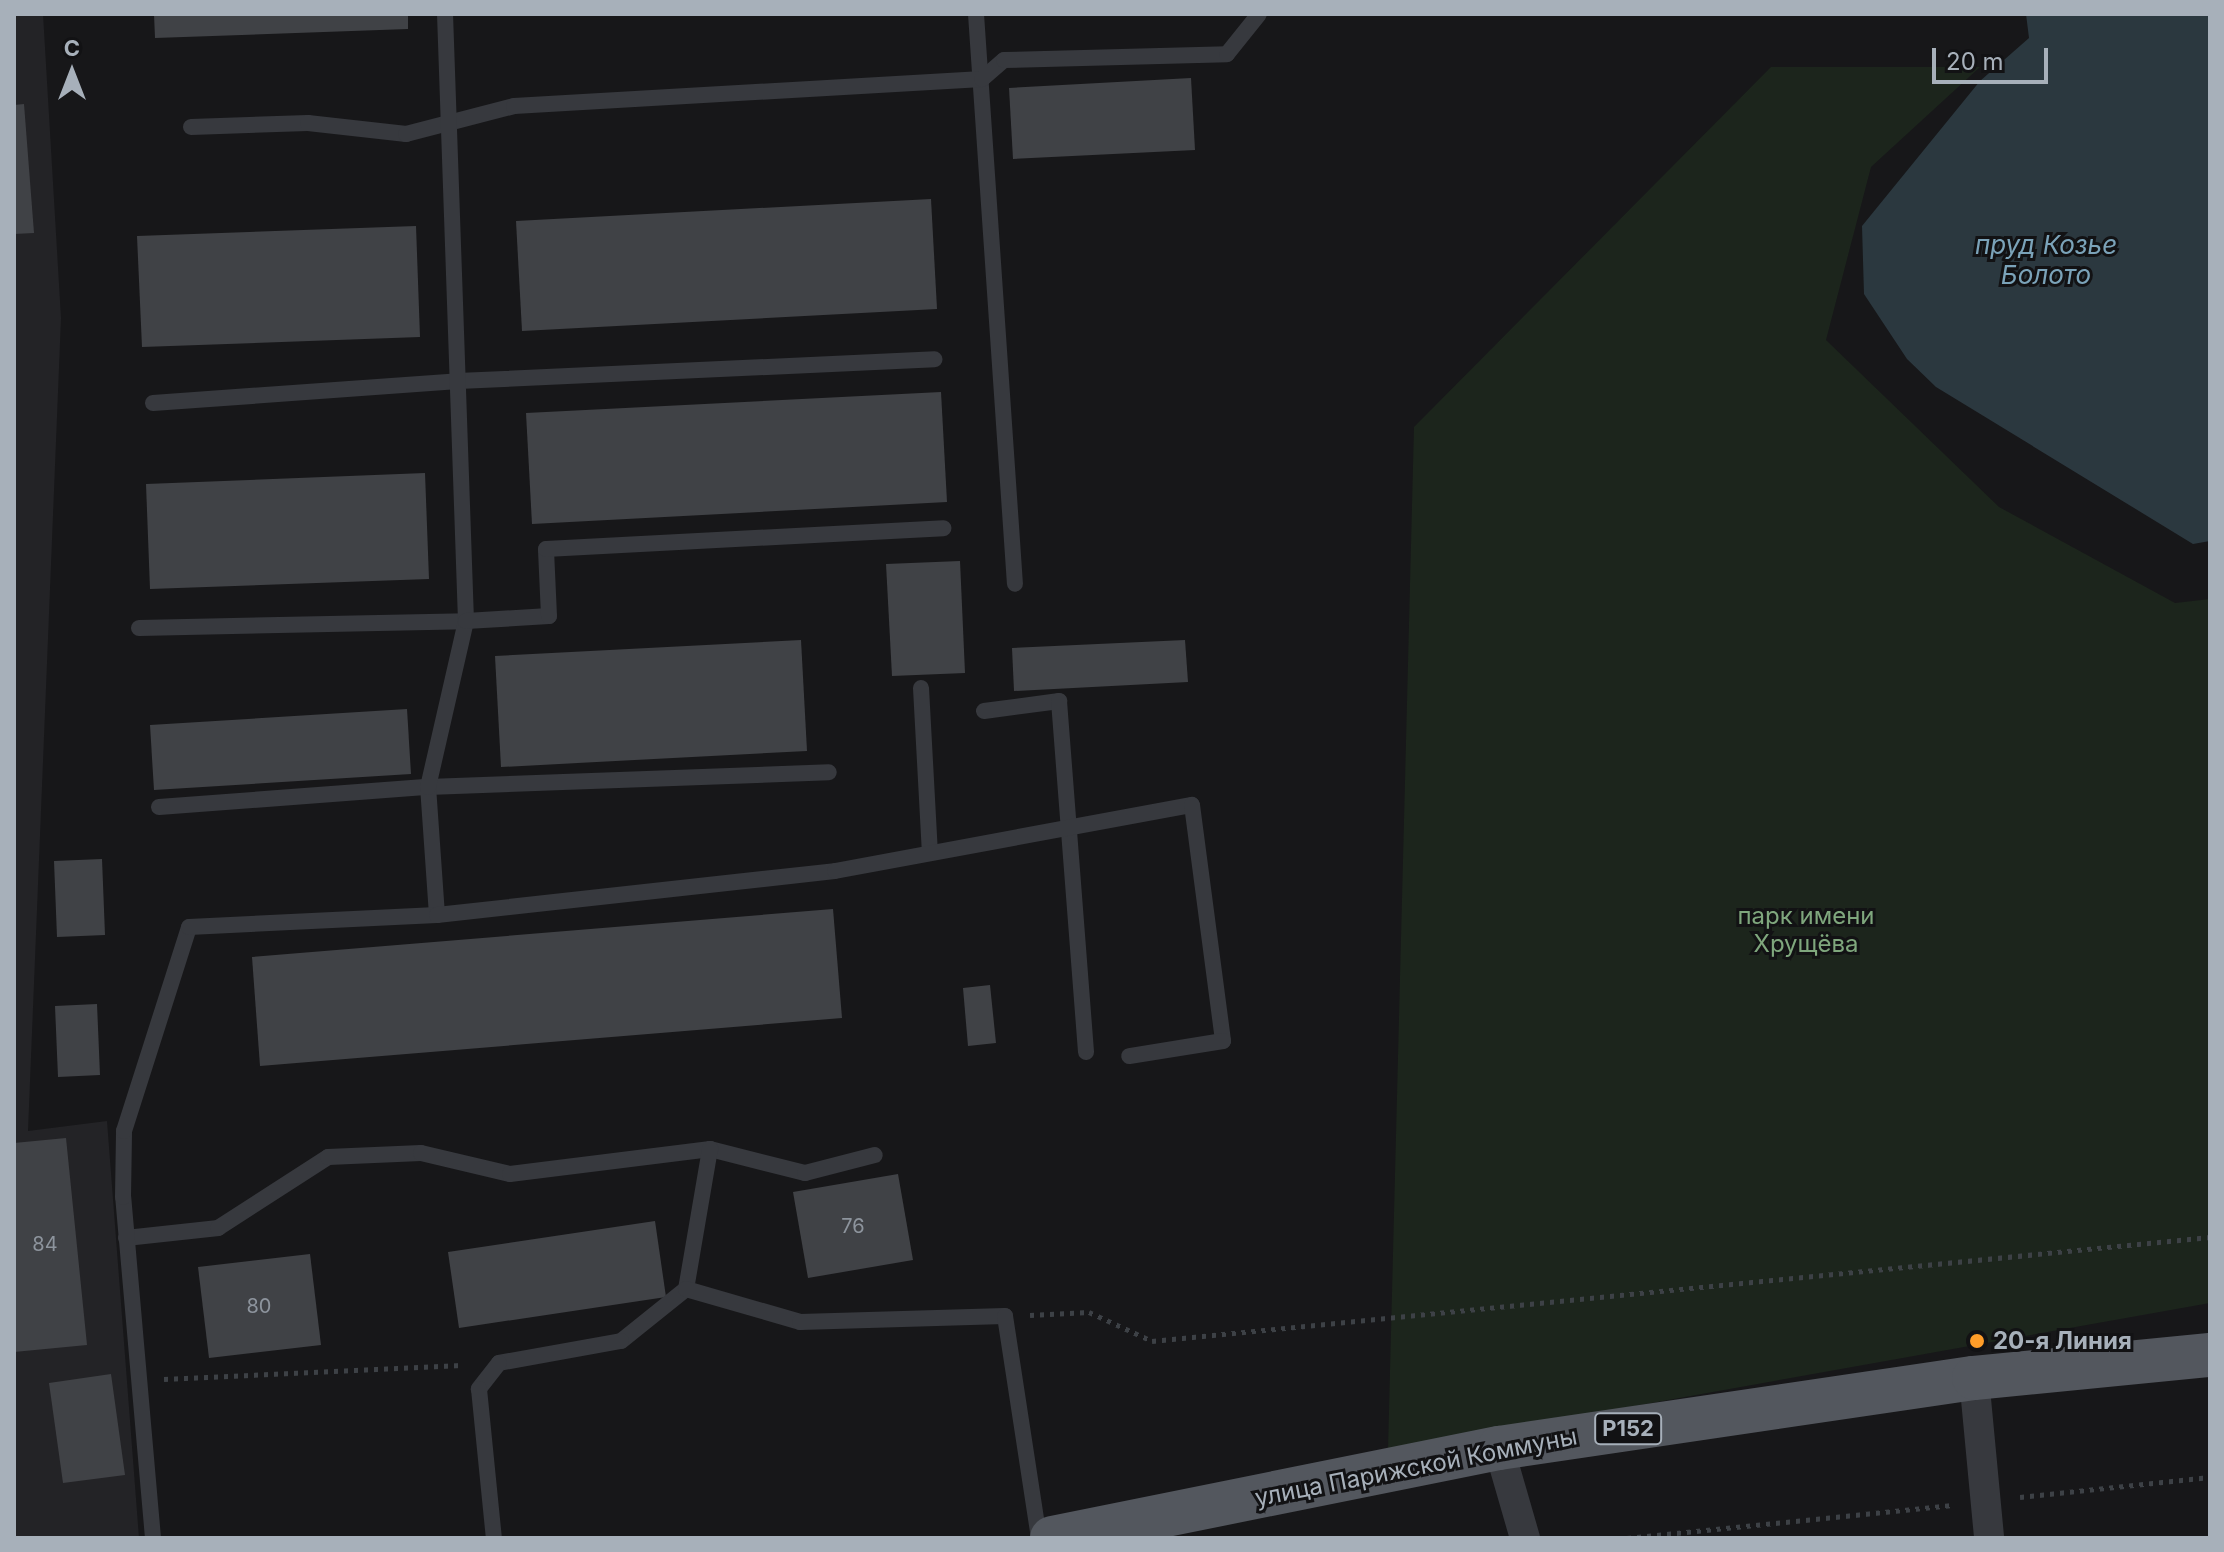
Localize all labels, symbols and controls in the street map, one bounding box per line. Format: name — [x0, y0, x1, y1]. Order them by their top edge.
north arrow — [32, 32, 112, 112]
scale bar — [1936, 32, 2052, 82]
text: С — [64, 35, 80, 61]
text: 20 m — [1946, 47, 2004, 76]
water label: пруд Козье Болото — [1975, 229, 2117, 290]
park label: парк имени Хрущёва — [1737, 902, 1875, 958]
house number: 76 — [841, 1214, 865, 1238]
house number: 84 — [32, 1232, 58, 1256]
house number: 80 — [247, 1294, 271, 1318]
place label: 20-я Линия — [1993, 1327, 2132, 1355]
marker: 20-я Линия — [1968, 1332, 1986, 1350]
road number: Р152 — [1594, 1411, 1662, 1447]
street label: улица Парижской Коммуны — [1253, 1422, 1579, 1512]

